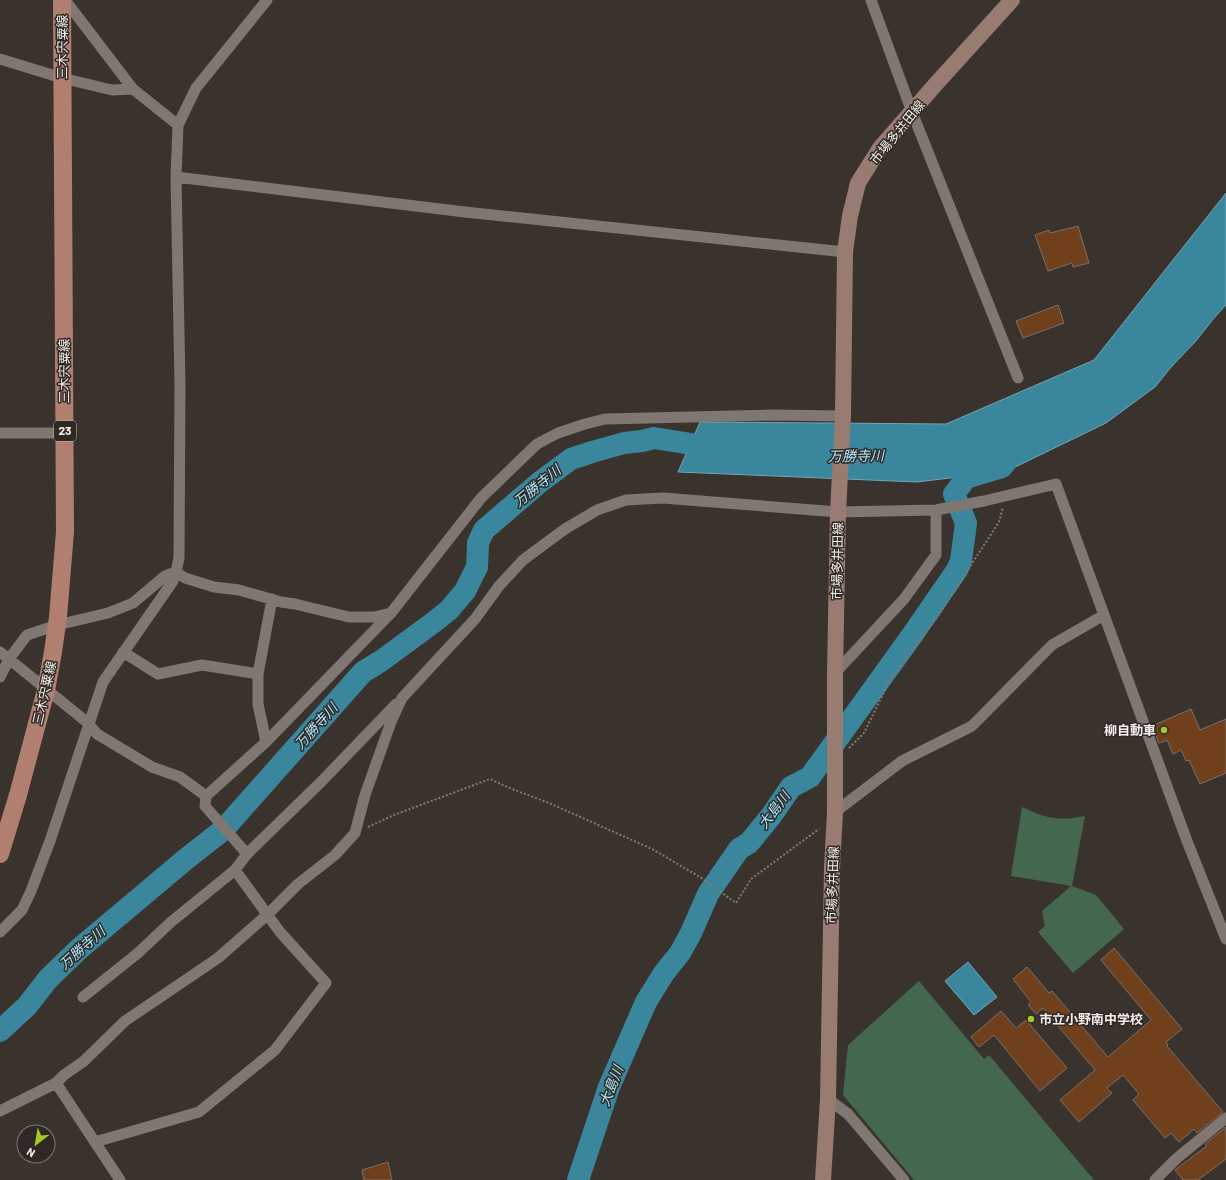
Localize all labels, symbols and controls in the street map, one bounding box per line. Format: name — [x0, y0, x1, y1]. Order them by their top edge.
street label: 三木宍粟線 — [54, 14, 70, 80]
street label: 市場多井田線 — [866, 97, 928, 167]
street label: 三木宍粟線 — [56, 338, 72, 404]
road number: 23 — [54, 421, 76, 441]
water label: 万勝寺川 — [828, 446, 886, 464]
water label: 万勝寺川 — [510, 460, 565, 510]
street label: 市場多井田線 — [828, 522, 846, 600]
street label: 三木宍粟線 — [29, 660, 59, 726]
water label: 万勝寺川 — [291, 698, 342, 752]
place label: 柳自動車 — [1104, 722, 1156, 738]
marker: 柳自動車 — [1159, 725, 1169, 735]
water label: 大島川 — [754, 786, 794, 832]
street label: 市場多井田線 — [823, 846, 841, 924]
water label: 万勝寺川 — [55, 921, 110, 973]
place label: 市立小野南中学校 — [1039, 1011, 1143, 1027]
marker: 市立小野南中学校 — [1026, 1014, 1036, 1024]
water label: 大島川 — [595, 1061, 627, 1108]
north arrow — [16, 1124, 56, 1164]
text: N — [24, 1146, 37, 1160]

